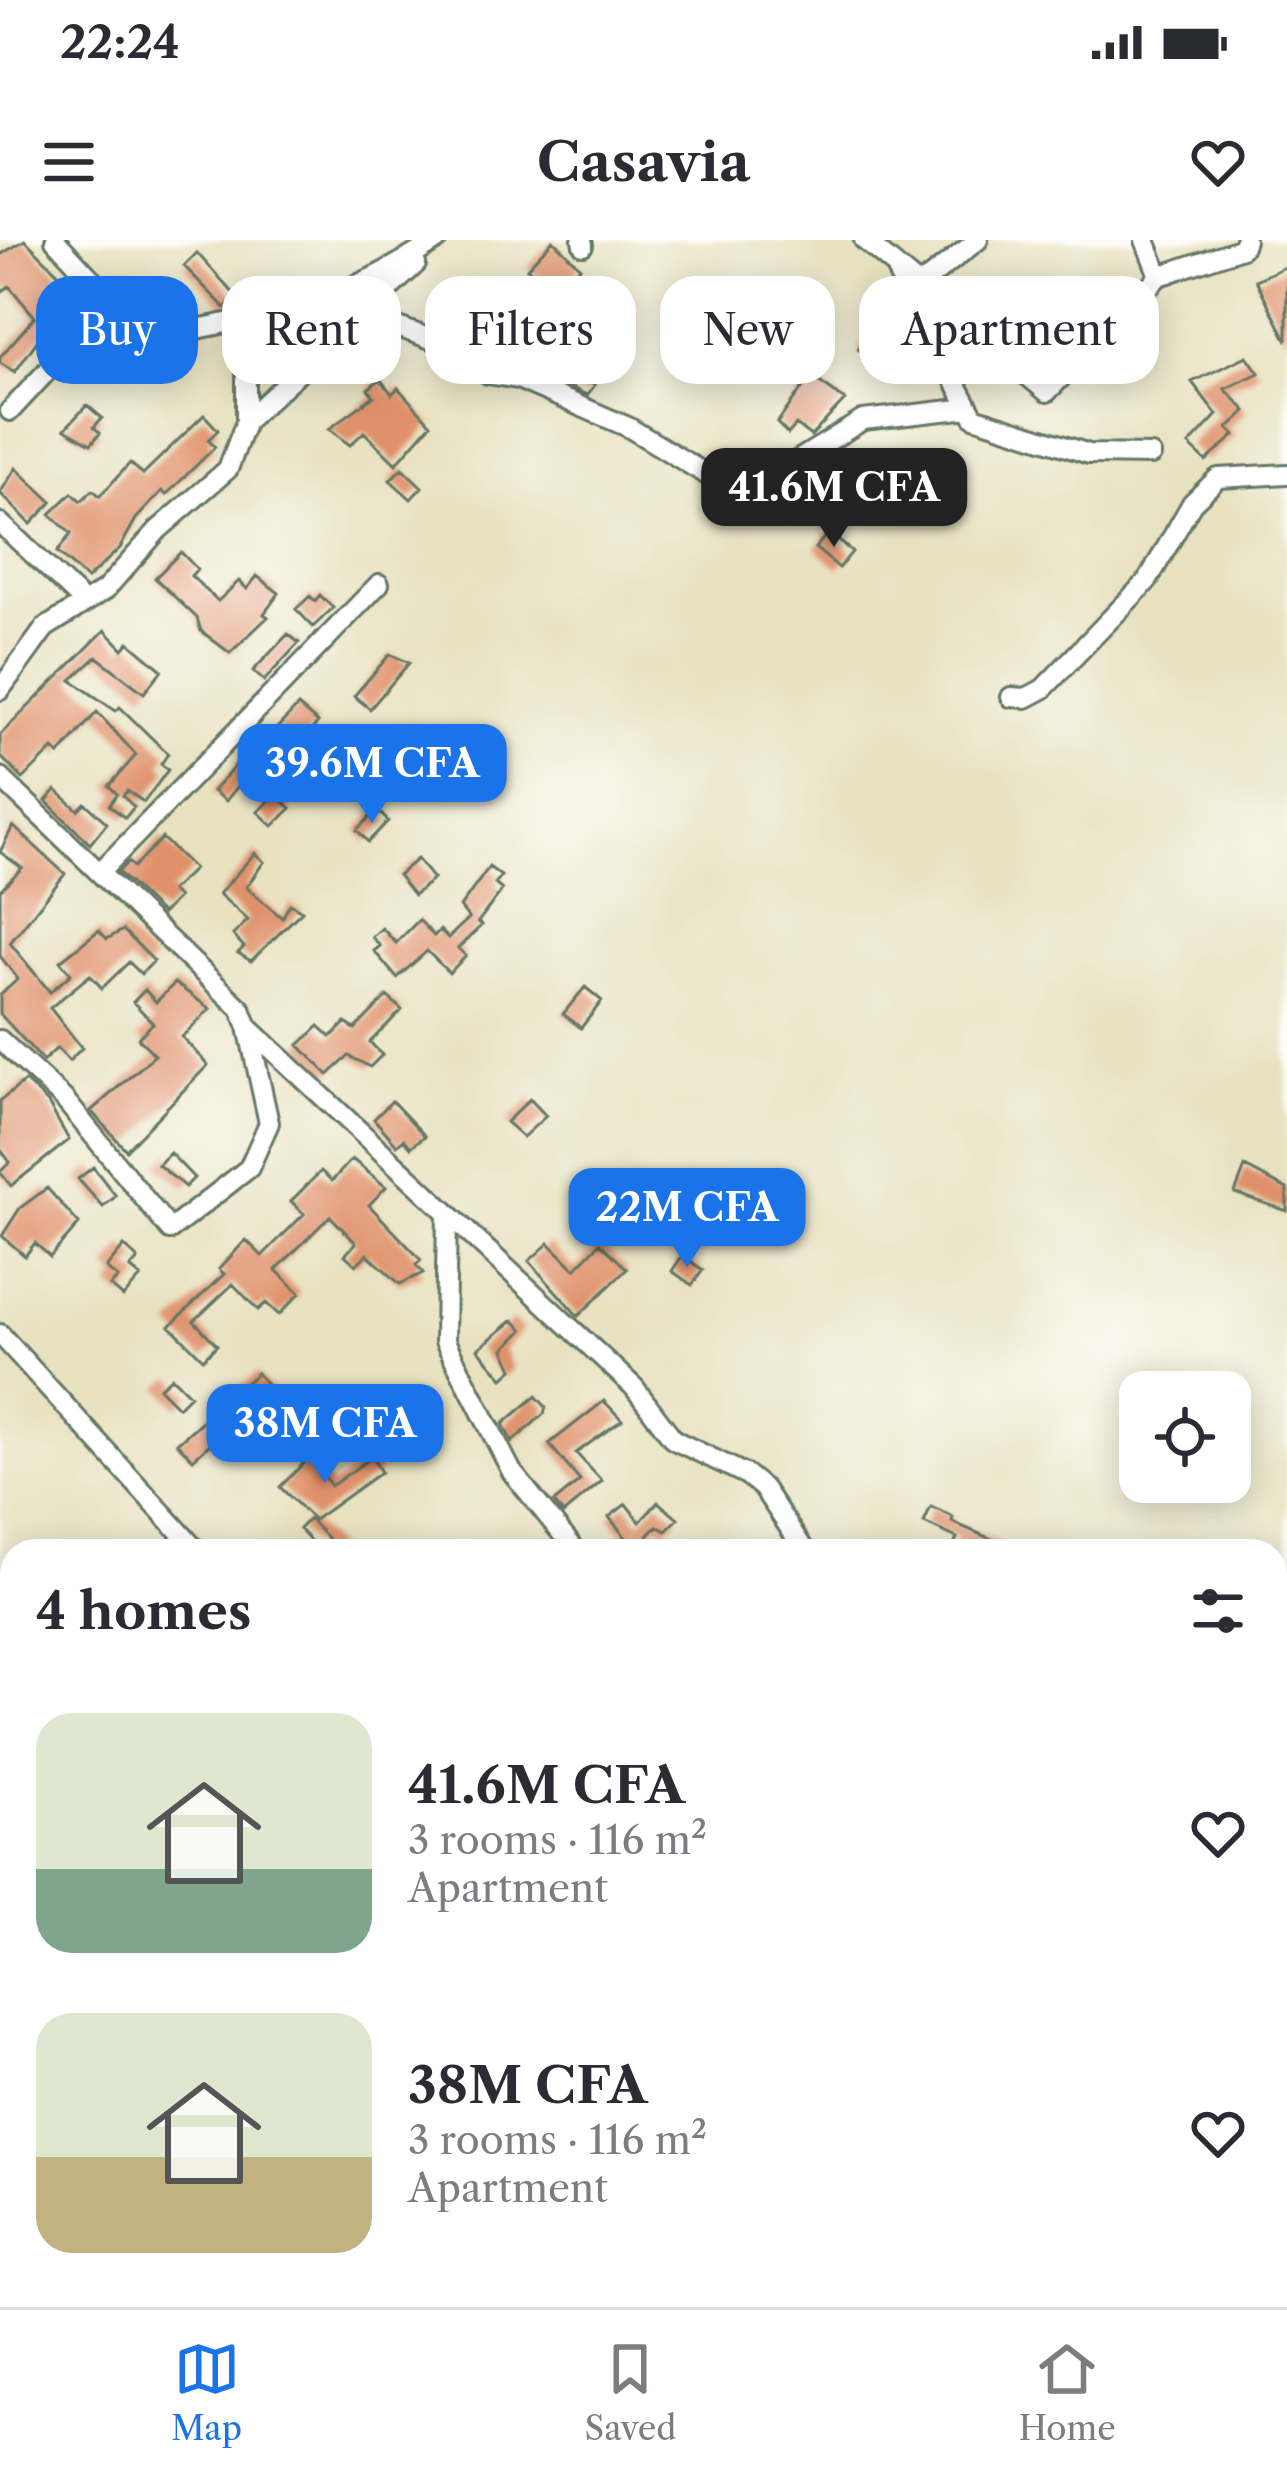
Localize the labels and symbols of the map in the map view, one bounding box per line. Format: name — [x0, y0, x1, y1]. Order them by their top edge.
pin: 41.6M CFA — [697, 448, 971, 550]
pin: 39.6M CFA — [235, 724, 509, 826]
pin: 22M CFA — [576, 1168, 798, 1270]
pin: 38M CFA — [214, 1384, 436, 1486]

